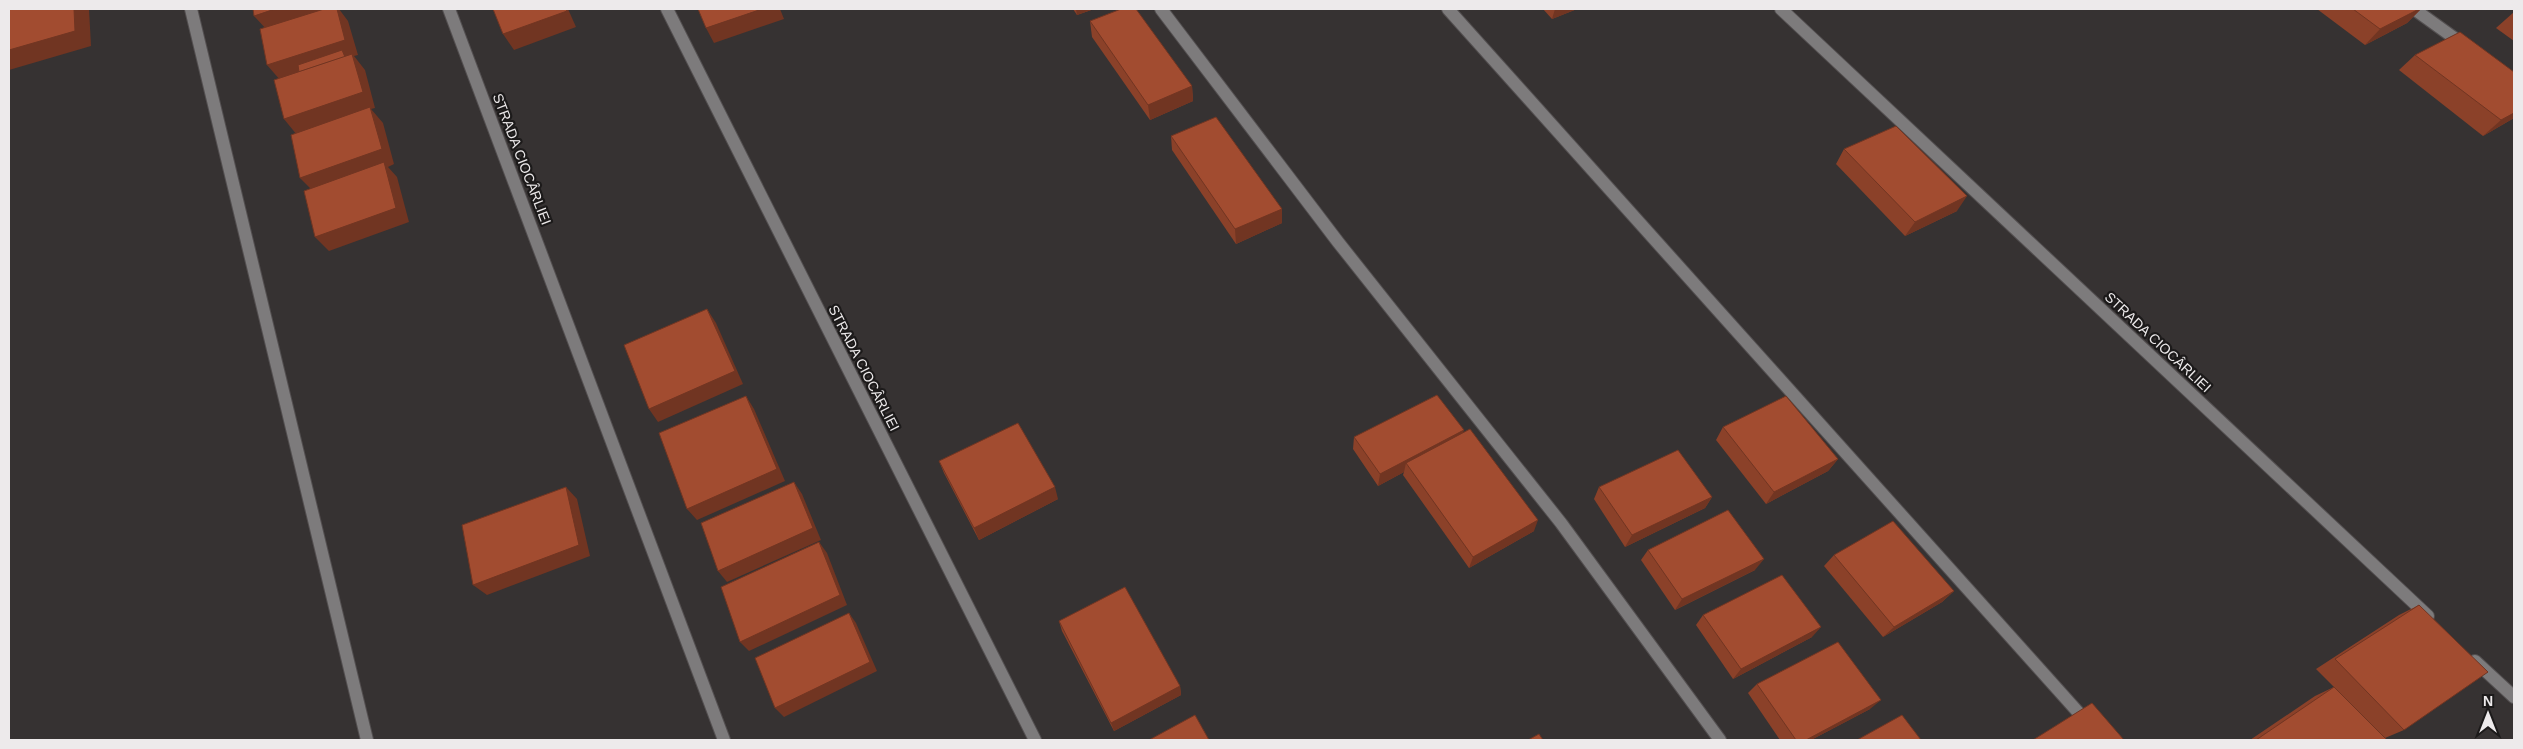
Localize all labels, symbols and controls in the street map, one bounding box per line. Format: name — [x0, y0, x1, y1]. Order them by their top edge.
street label: STRADA CIOCÂRLIEI — [490, 91, 554, 227]
street label: STRADA CIOCÂRLIEI — [2102, 289, 2214, 395]
street label: STRADA CIOCÂRLIEI — [825, 302, 903, 434]
north arrow — [2463, 689, 2513, 739]
text: N — [2483, 693, 2493, 709]

